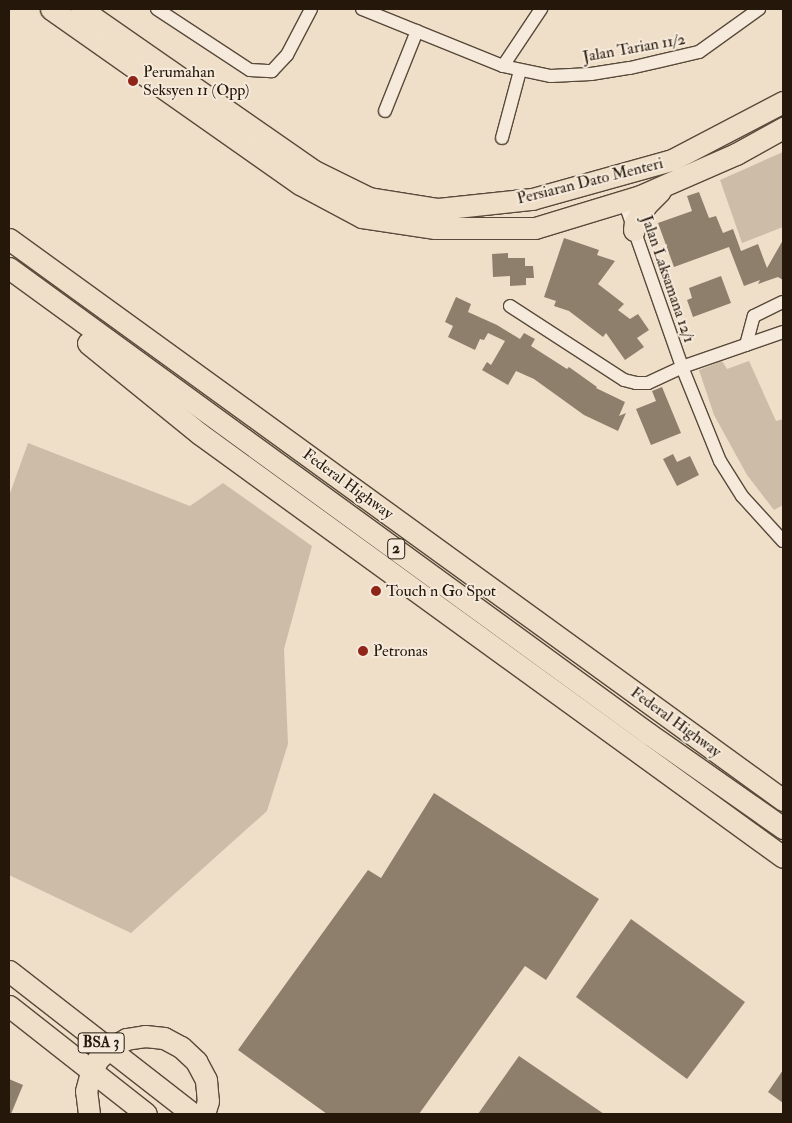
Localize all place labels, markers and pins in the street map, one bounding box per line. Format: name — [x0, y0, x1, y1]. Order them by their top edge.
place label: Perumahan Seksyen 11 (Opp) — [143, 62, 250, 100]
marker: Perumahan Seksyen 11 (Opp) — [127, 75, 139, 87]
place label: Touch n Go Spot — [386, 581, 496, 601]
marker: Touch n Go Spot — [370, 585, 382, 597]
place label: Petronas — [373, 641, 428, 661]
marker: Petronas — [357, 645, 369, 657]

